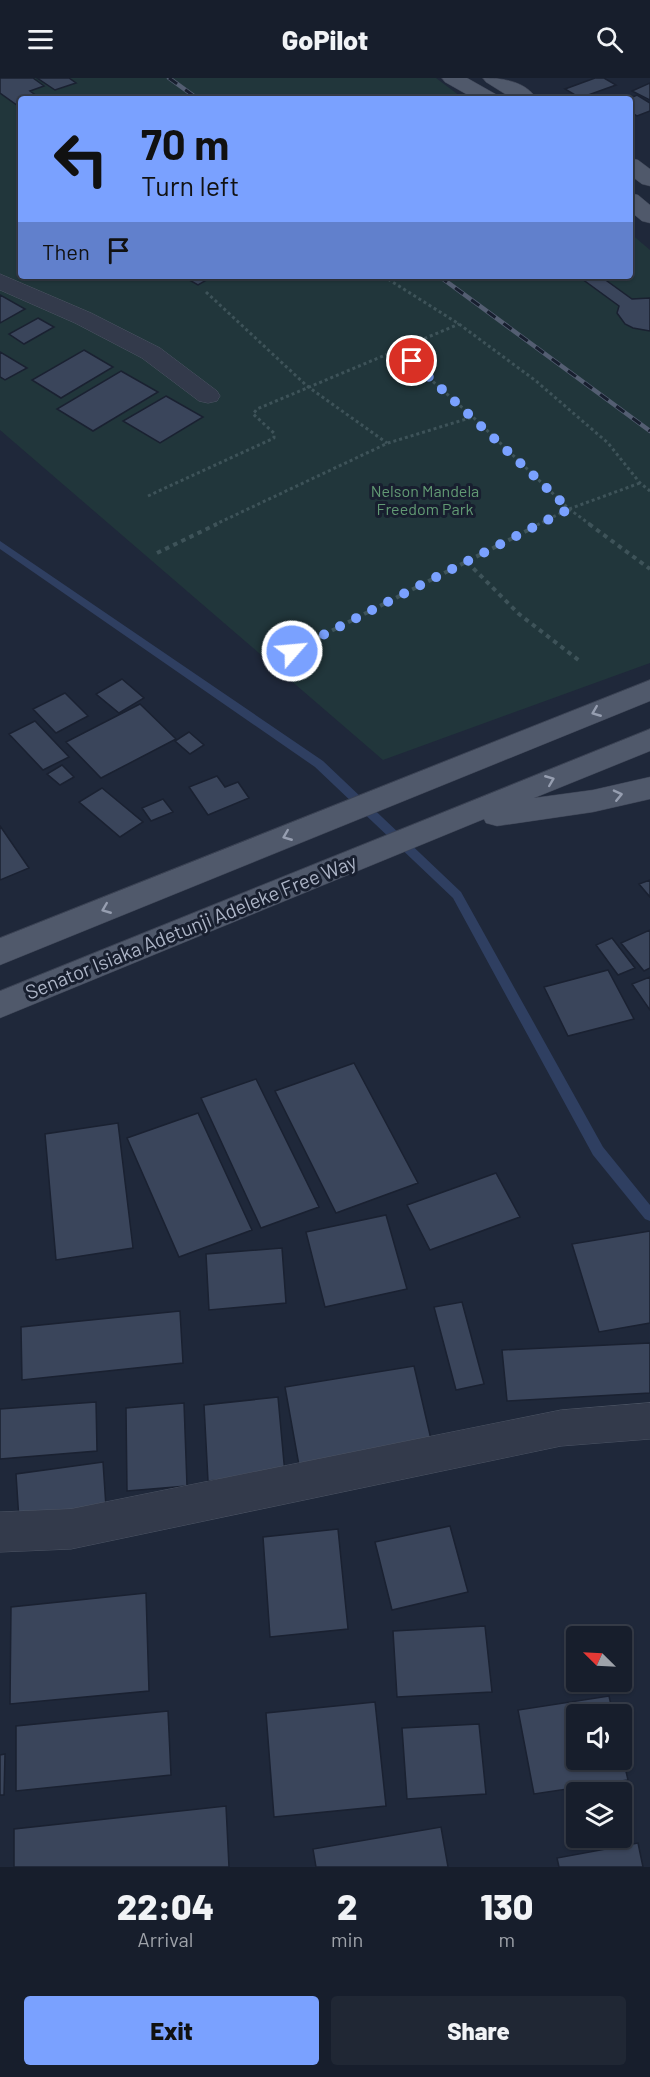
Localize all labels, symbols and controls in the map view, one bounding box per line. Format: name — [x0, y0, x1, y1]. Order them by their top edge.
icon: menu — [24, 23, 57, 56]
text: GoPilot — [282, 23, 368, 55]
icon: search — [593, 23, 626, 56]
text: 70 m — [141, 118, 229, 168]
icon: left — [42, 120, 120, 198]
text: Turn left — [141, 169, 239, 201]
icon: arrive — [102, 234, 135, 267]
text: Then — [42, 238, 90, 264]
pin — [386, 335, 437, 386]
icon: arrive — [395, 344, 428, 377]
park label: Nelson Mandela Freedom Park — [371, 481, 479, 518]
position arrow — [260, 619, 324, 683]
one-way arrow — [591, 704, 602, 716]
one-way arrow — [544, 775, 555, 788]
one-way arrow — [613, 790, 623, 803]
one-way arrow — [282, 829, 293, 842]
street label: Senator Isiaka Adetunji Adeleke Free Way — [21, 848, 360, 1004]
one-way arrow — [102, 902, 113, 914]
north arrow — [566, 1626, 632, 1692]
map controls — [566, 1626, 632, 1848]
button: sound — [566, 1704, 632, 1770]
button: layers — [566, 1782, 632, 1848]
text: 22:04 — [117, 1884, 214, 1927]
text: 2 — [337, 1884, 357, 1927]
text: 130 — [480, 1884, 533, 1927]
text: Arrival — [138, 1927, 193, 1951]
text: min — [331, 1927, 363, 1951]
text: m — [498, 1927, 515, 1951]
button: Exit — [24, 1996, 319, 2065]
button: Share — [331, 1996, 626, 2065]

